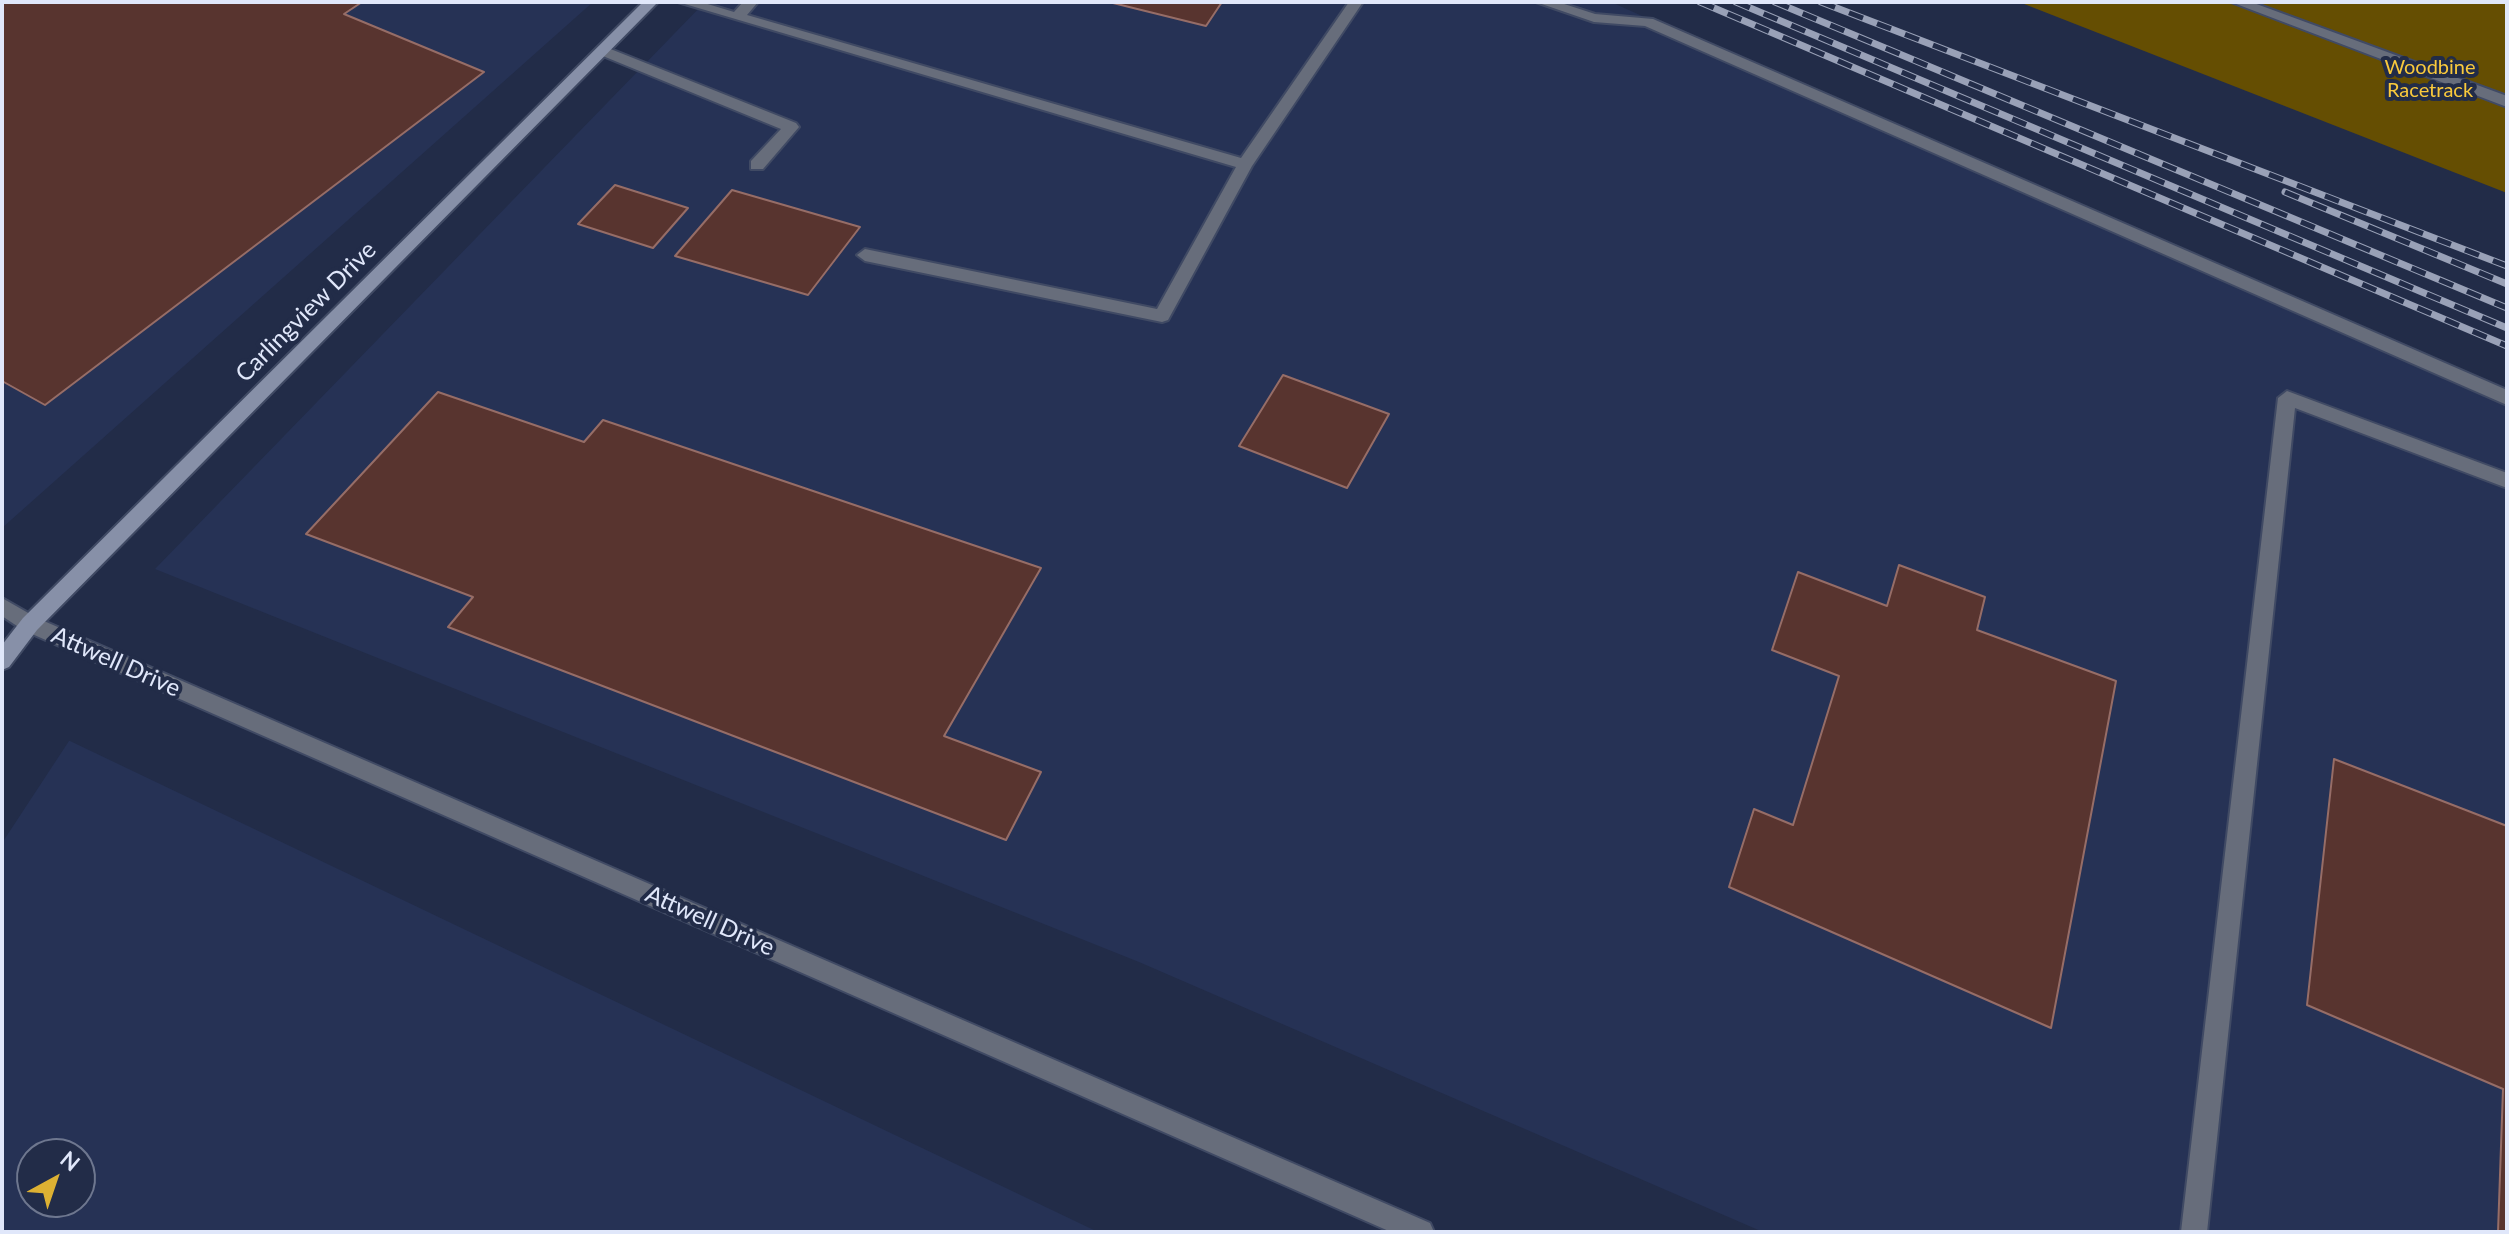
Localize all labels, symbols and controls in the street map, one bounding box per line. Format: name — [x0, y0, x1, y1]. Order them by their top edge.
park label: Woodbine Racetrack — [2384, 56, 2476, 103]
street label: Carlingview Drive — [230, 236, 382, 388]
street label: Attwell Drive — [47, 621, 185, 703]
street label: Attwell Drive — [641, 880, 779, 962]
north arrow — [16, 1138, 96, 1218]
text: N — [55, 1145, 86, 1177]

